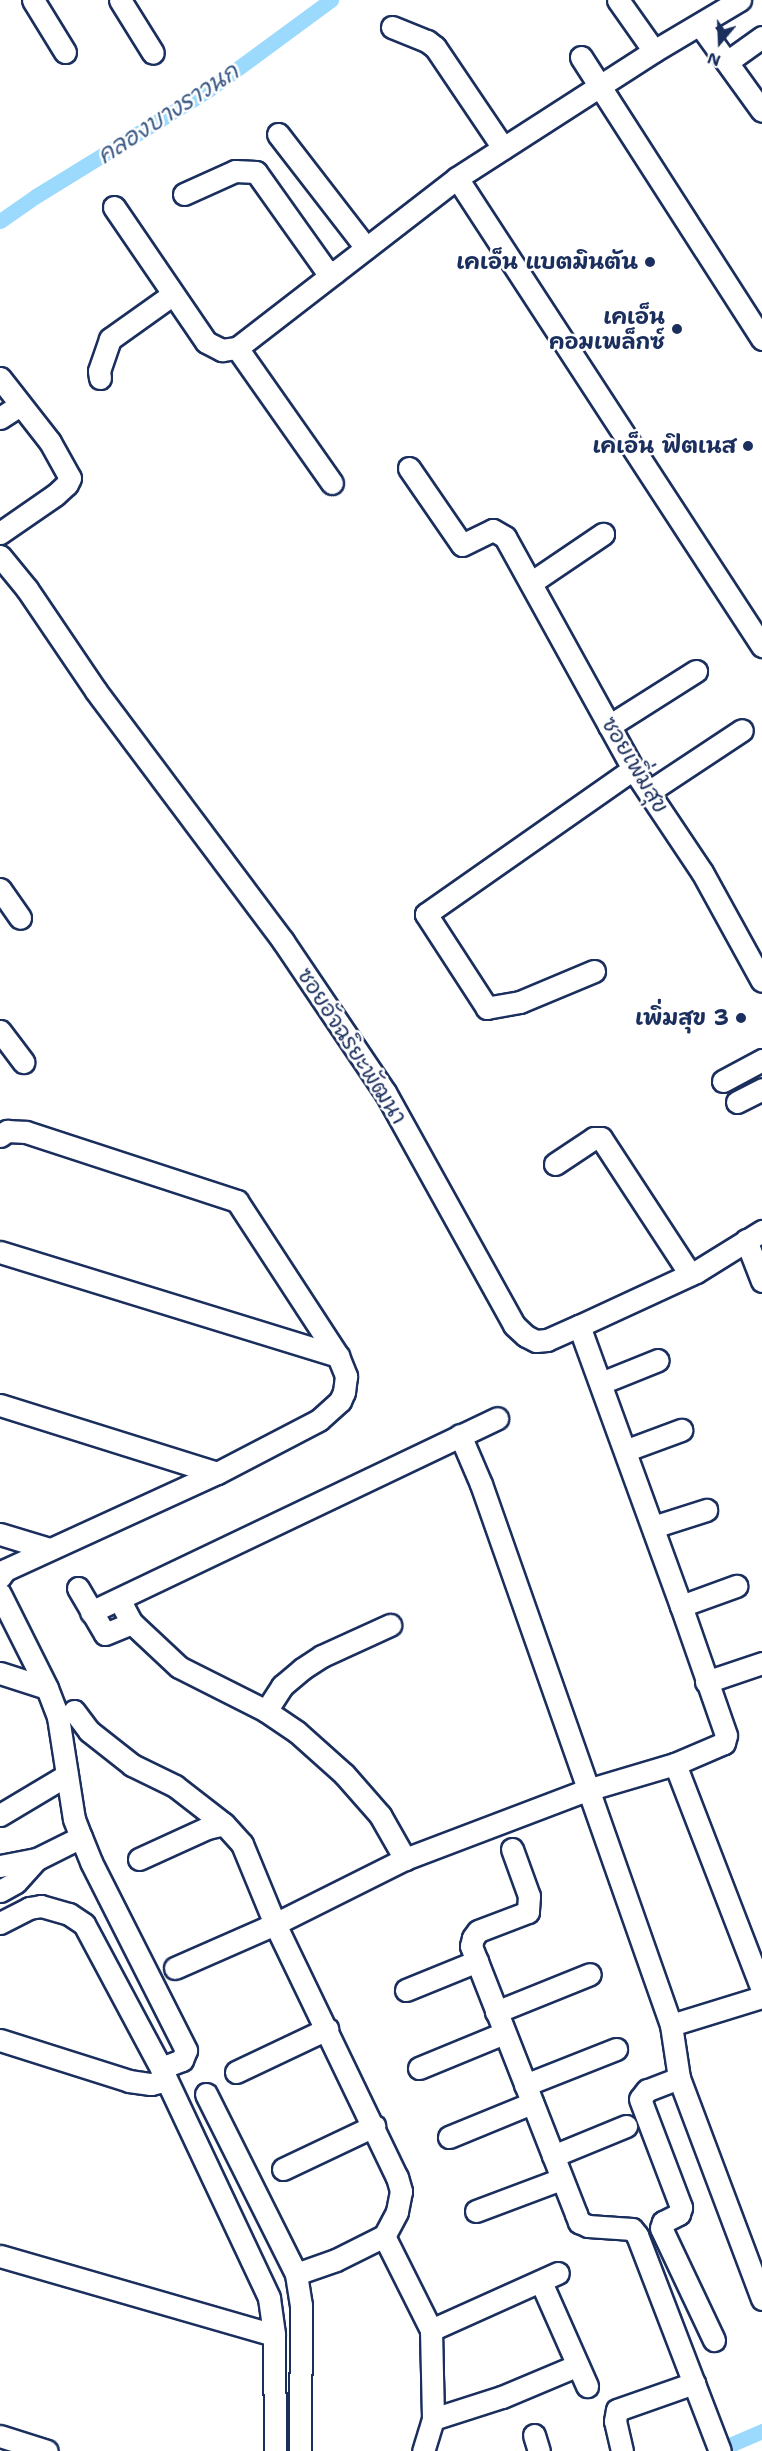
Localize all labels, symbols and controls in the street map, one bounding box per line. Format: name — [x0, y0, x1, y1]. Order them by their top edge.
north arrow — [690, 12, 750, 72]
text: N — [705, 47, 723, 71]
water label: คลองบางราวนก — [92, 58, 244, 170]
place label: เคเอ็น แบตมินตัน — [456, 249, 638, 275]
marker: เคเอ็น แบตมินตัน — [643, 255, 657, 269]
place label: เคเอ็น คอมเพล็กซ์ — [549, 303, 665, 354]
marker: เคเอ็น คอมเพล็กซ์ — [670, 322, 684, 336]
place label: เคเอ็น ฟิตเนส — [592, 433, 736, 459]
marker: เคเอ็น ฟิตเนส — [741, 439, 755, 453]
street label: ซอยเพิ่มสุข — [596, 712, 674, 818]
street label: ซอยอัจฉริยะพัฒนา — [292, 963, 412, 1129]
place label: เพิ่มสุข 3 — [635, 1005, 729, 1031]
marker: เพิ่มสุข 3 — [734, 1011, 748, 1025]

